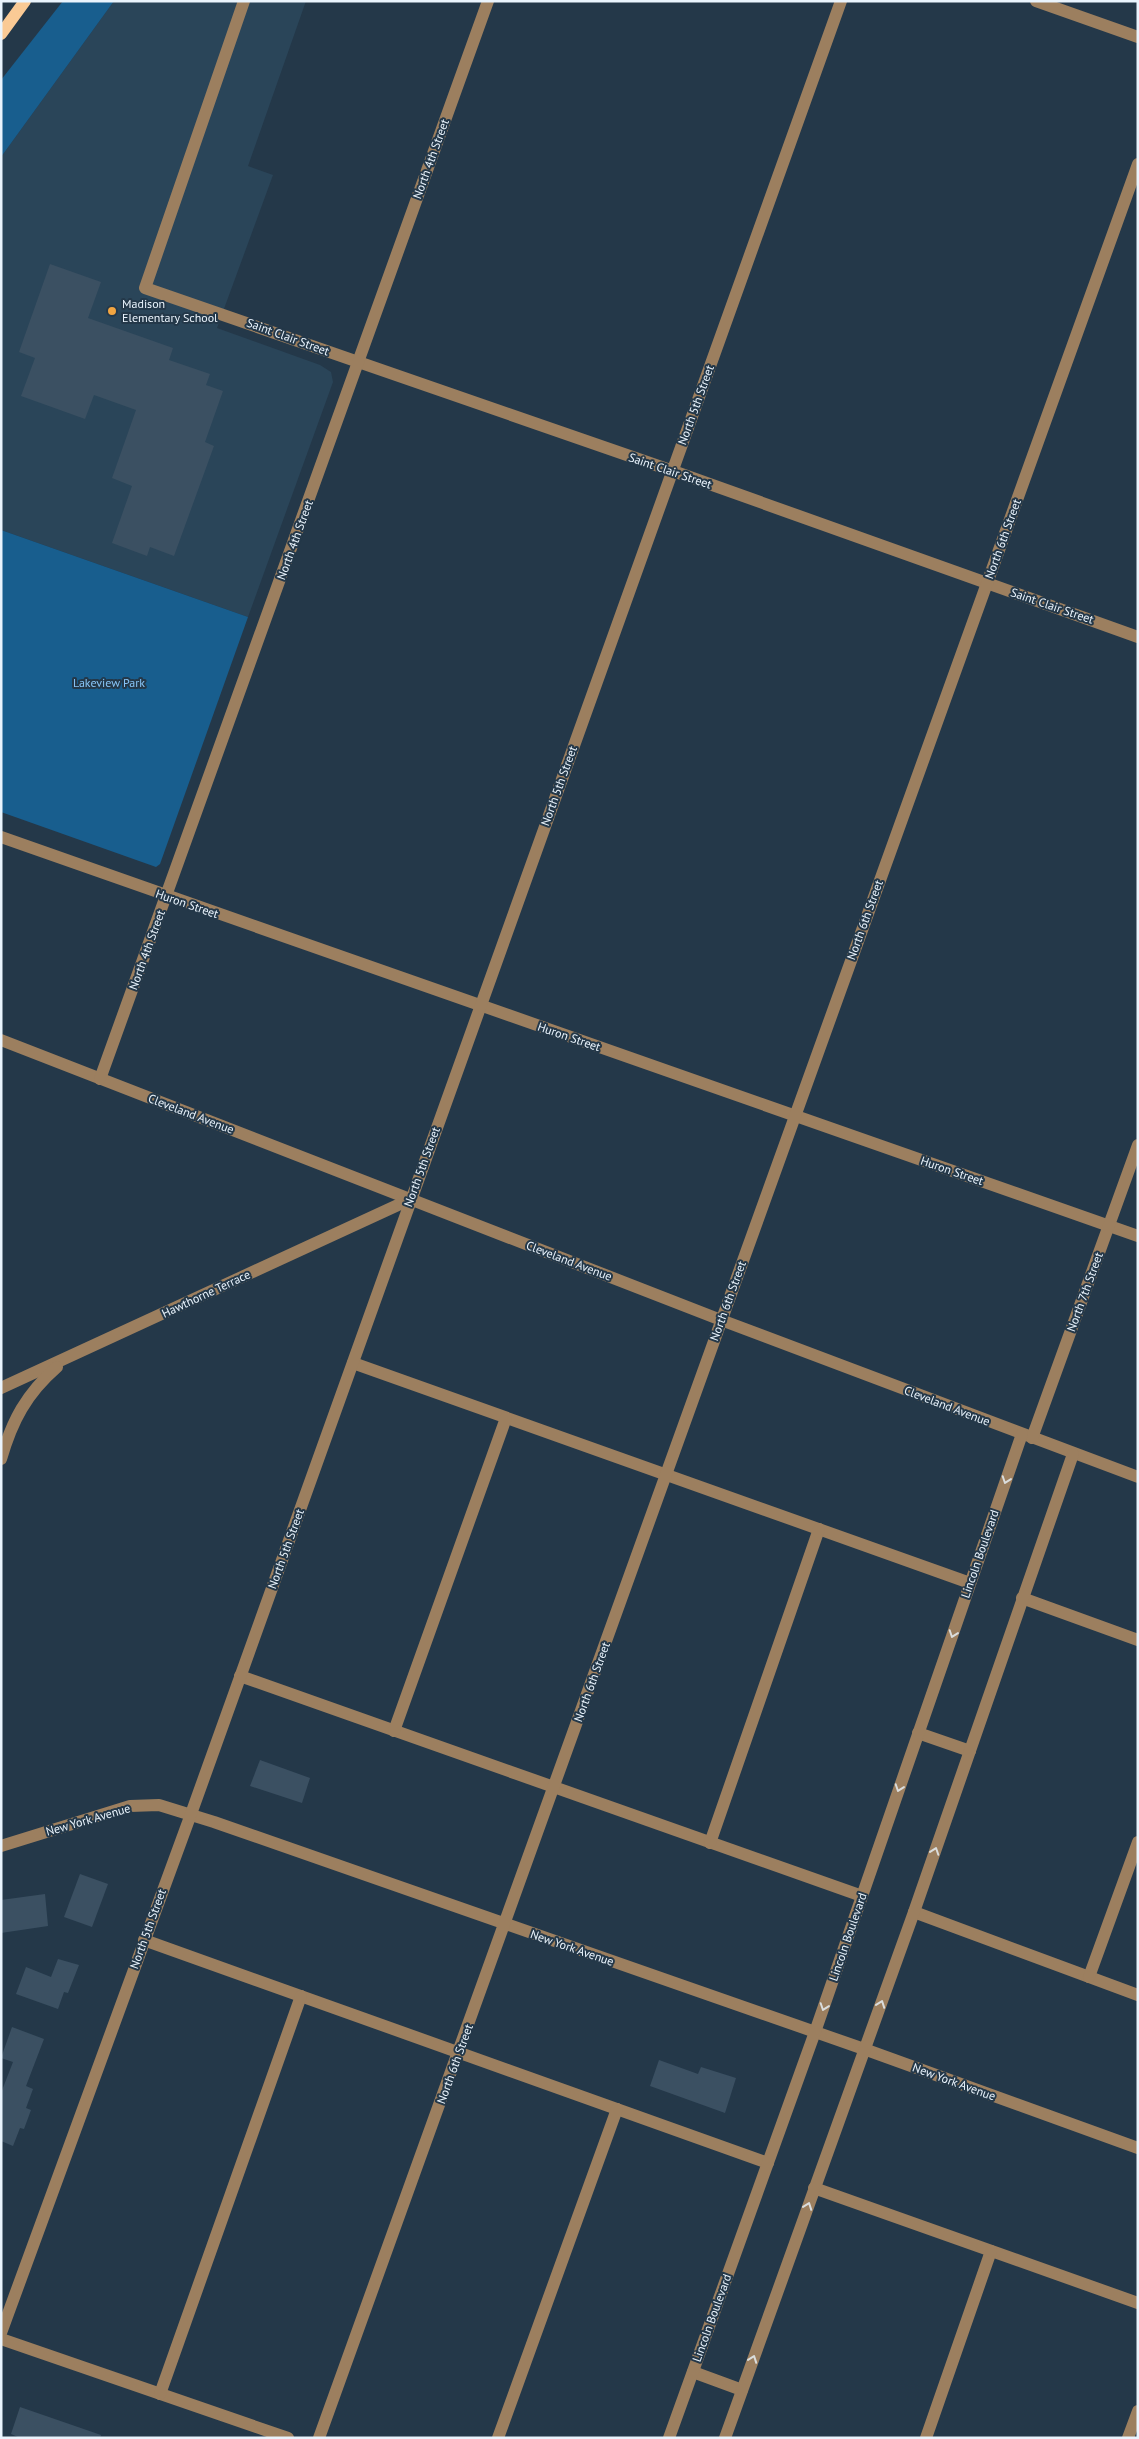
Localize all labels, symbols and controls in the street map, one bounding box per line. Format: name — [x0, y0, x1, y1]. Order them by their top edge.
street label: North 4th Street — [409, 117, 452, 201]
place label: Madison Elementary School — [122, 296, 218, 325]
marker: Madison Elementary School — [106, 305, 118, 317]
street label: Saint Clair Street — [245, 315, 332, 358]
street label: North 5th Street — [674, 363, 717, 447]
street label: Saint Clair Street — [627, 449, 714, 492]
street label: North 6th Street — [981, 497, 1024, 581]
street label: North 4th Street — [273, 498, 316, 582]
street label: Saint Clair Street — [1009, 584, 1096, 627]
park label: Lakeview Park — [73, 675, 145, 690]
street label: North 5th Street — [537, 744, 580, 828]
street label: North 6th Street — [843, 878, 886, 962]
street label: Huron Street — [154, 886, 221, 921]
street label: North 4th Street — [125, 908, 168, 992]
street label: Huron Street — [536, 1019, 603, 1054]
street label: Cleveland Avenue — [146, 1090, 236, 1137]
street label: North 5th Street — [400, 1125, 443, 1209]
street label: Huron Street — [919, 1153, 986, 1188]
street label: Cleveland Avenue — [524, 1237, 614, 1284]
street label: North 7th Street — [1063, 1250, 1106, 1334]
street label: North 6th Street — [706, 1259, 749, 1343]
street label: Hawthorne Terrace — [159, 1266, 252, 1321]
street label: Cleveland Avenue — [902, 1382, 992, 1429]
one-way arrow — [1002, 1476, 1012, 1484]
street label: North 5th Street — [264, 1507, 307, 1591]
street label: Lincoln Boulevard — [957, 1508, 1002, 1600]
one-way arrow — [949, 1629, 959, 1638]
street label: North 6th Street — [570, 1640, 613, 1724]
one-way arrow — [895, 1783, 905, 1791]
street label: New York Avenue — [44, 1800, 132, 1839]
one-way arrow — [929, 1847, 939, 1855]
street label: North 5th Street — [126, 1887, 169, 1971]
street label: Lincoln Boulevard — [825, 1891, 870, 1983]
street label: New York Avenue — [528, 1926, 616, 1969]
one-way arrow — [875, 2000, 885, 2009]
one-way arrow — [819, 2003, 829, 2011]
street label: North 6th Street — [433, 2022, 476, 2106]
street label: New York Avenue — [911, 2060, 998, 2104]
one-way arrow — [802, 2202, 812, 2211]
street label: Lincoln Boulevard — [689, 2272, 734, 2364]
one-way arrow — [747, 2355, 757, 2364]

